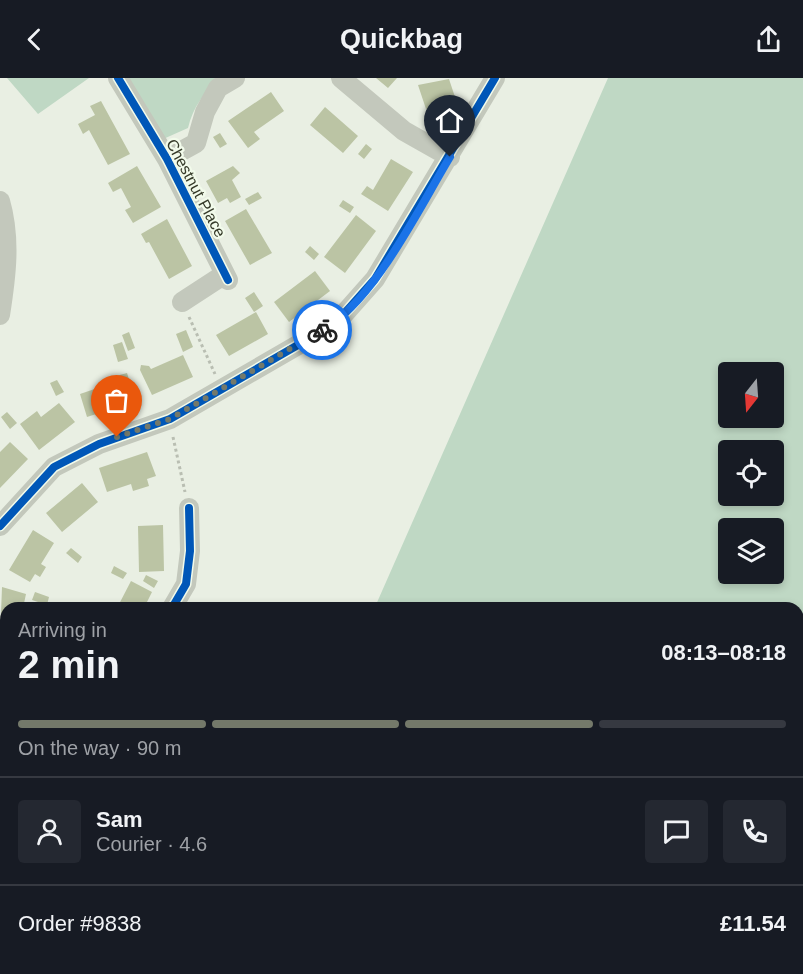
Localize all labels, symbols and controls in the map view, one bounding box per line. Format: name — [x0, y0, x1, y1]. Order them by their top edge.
icon: back — [18, 23, 51, 56]
icon: share — [752, 23, 785, 56]
text: Quickbag — [340, 24, 463, 54]
pin — [424, 95, 475, 157]
icon: home — [433, 104, 466, 137]
street label: Chestnut Place — [163, 136, 229, 240]
courier — [292, 300, 352, 360]
icon: bike — [306, 314, 339, 347]
north arrow — [718, 362, 784, 428]
map controls — [718, 362, 784, 584]
pin — [91, 375, 142, 437]
icon: bag — [100, 384, 133, 417]
button: locate — [718, 440, 784, 506]
button: layers — [718, 518, 784, 584]
text: Arriving in — [18, 619, 107, 641]
text: 08:13–08:18 — [661, 640, 786, 665]
text: 2 min — [18, 643, 120, 686]
text: On the way · 90 m — [18, 737, 181, 759]
button: person — [18, 800, 81, 863]
button: chat — [645, 800, 708, 863]
button: phone — [723, 800, 786, 863]
text: Sam — [96, 807, 142, 832]
text: Courier · 4.6 — [96, 833, 207, 855]
text: Order #9838 — [18, 911, 142, 936]
text: £11.54 — [720, 911, 786, 936]

